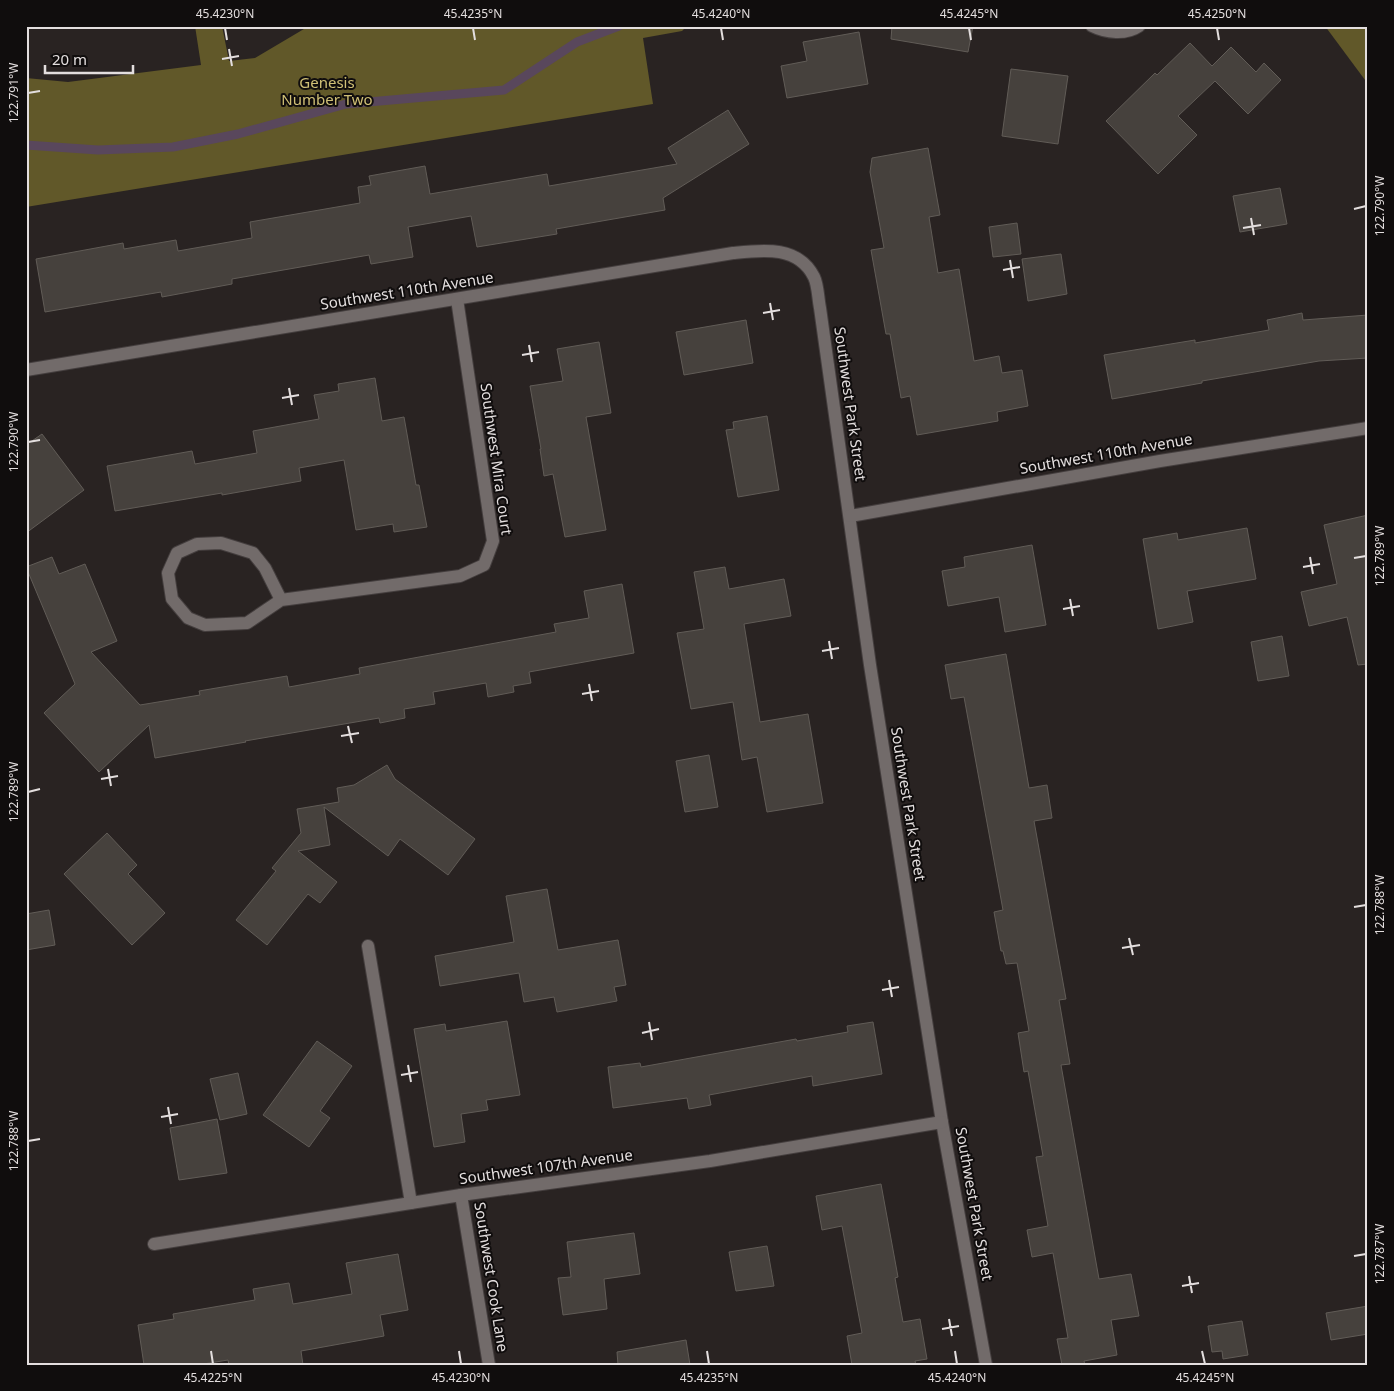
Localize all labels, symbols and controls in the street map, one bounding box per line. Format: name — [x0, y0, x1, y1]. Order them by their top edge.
text: 45.4230°N — [196, 5, 254, 22]
text: 45.4235°N — [444, 5, 502, 22]
text: 45.4240°N — [692, 5, 750, 22]
text: 45.4245°N — [940, 5, 998, 22]
text: 45.4250°N — [1188, 5, 1246, 22]
scale bar — [45, 42, 132, 74]
text: 20 m — [52, 49, 87, 69]
text: 122.791°W — [5, 63, 22, 123]
park label: Genesis Number Two — [281, 72, 373, 109]
text: 122.790°W — [1371, 176, 1388, 236]
street label: Southwest 110th Avenue — [319, 266, 495, 314]
street label: Southwest Park Street — [830, 325, 872, 483]
street label: Southwest Mira Court — [476, 382, 518, 537]
text: 122.790°W — [5, 412, 22, 472]
street label: Southwest 110th Avenue — [1018, 428, 1194, 478]
text: 122.789°W — [1371, 526, 1388, 586]
street label: Southwest Park Street — [887, 725, 931, 883]
text: 122.789°W — [5, 762, 22, 822]
text: 122.788°W — [1371, 875, 1388, 935]
text: 122.788°W — [5, 1111, 22, 1171]
street label: Southwest Park Street — [952, 1126, 998, 1283]
street label: Southwest 107th Avenue — [458, 1144, 634, 1188]
street label: Southwest Cook Lane — [470, 1200, 514, 1353]
text: 122.787°W — [1371, 1224, 1388, 1284]
text: 45.4225°N — [184, 1369, 242, 1386]
text: 45.4230°N — [432, 1369, 490, 1386]
text: 45.4235°N — [680, 1369, 738, 1386]
text: 45.4240°N — [928, 1369, 986, 1386]
text: 45.4245°N — [1176, 1369, 1234, 1386]

